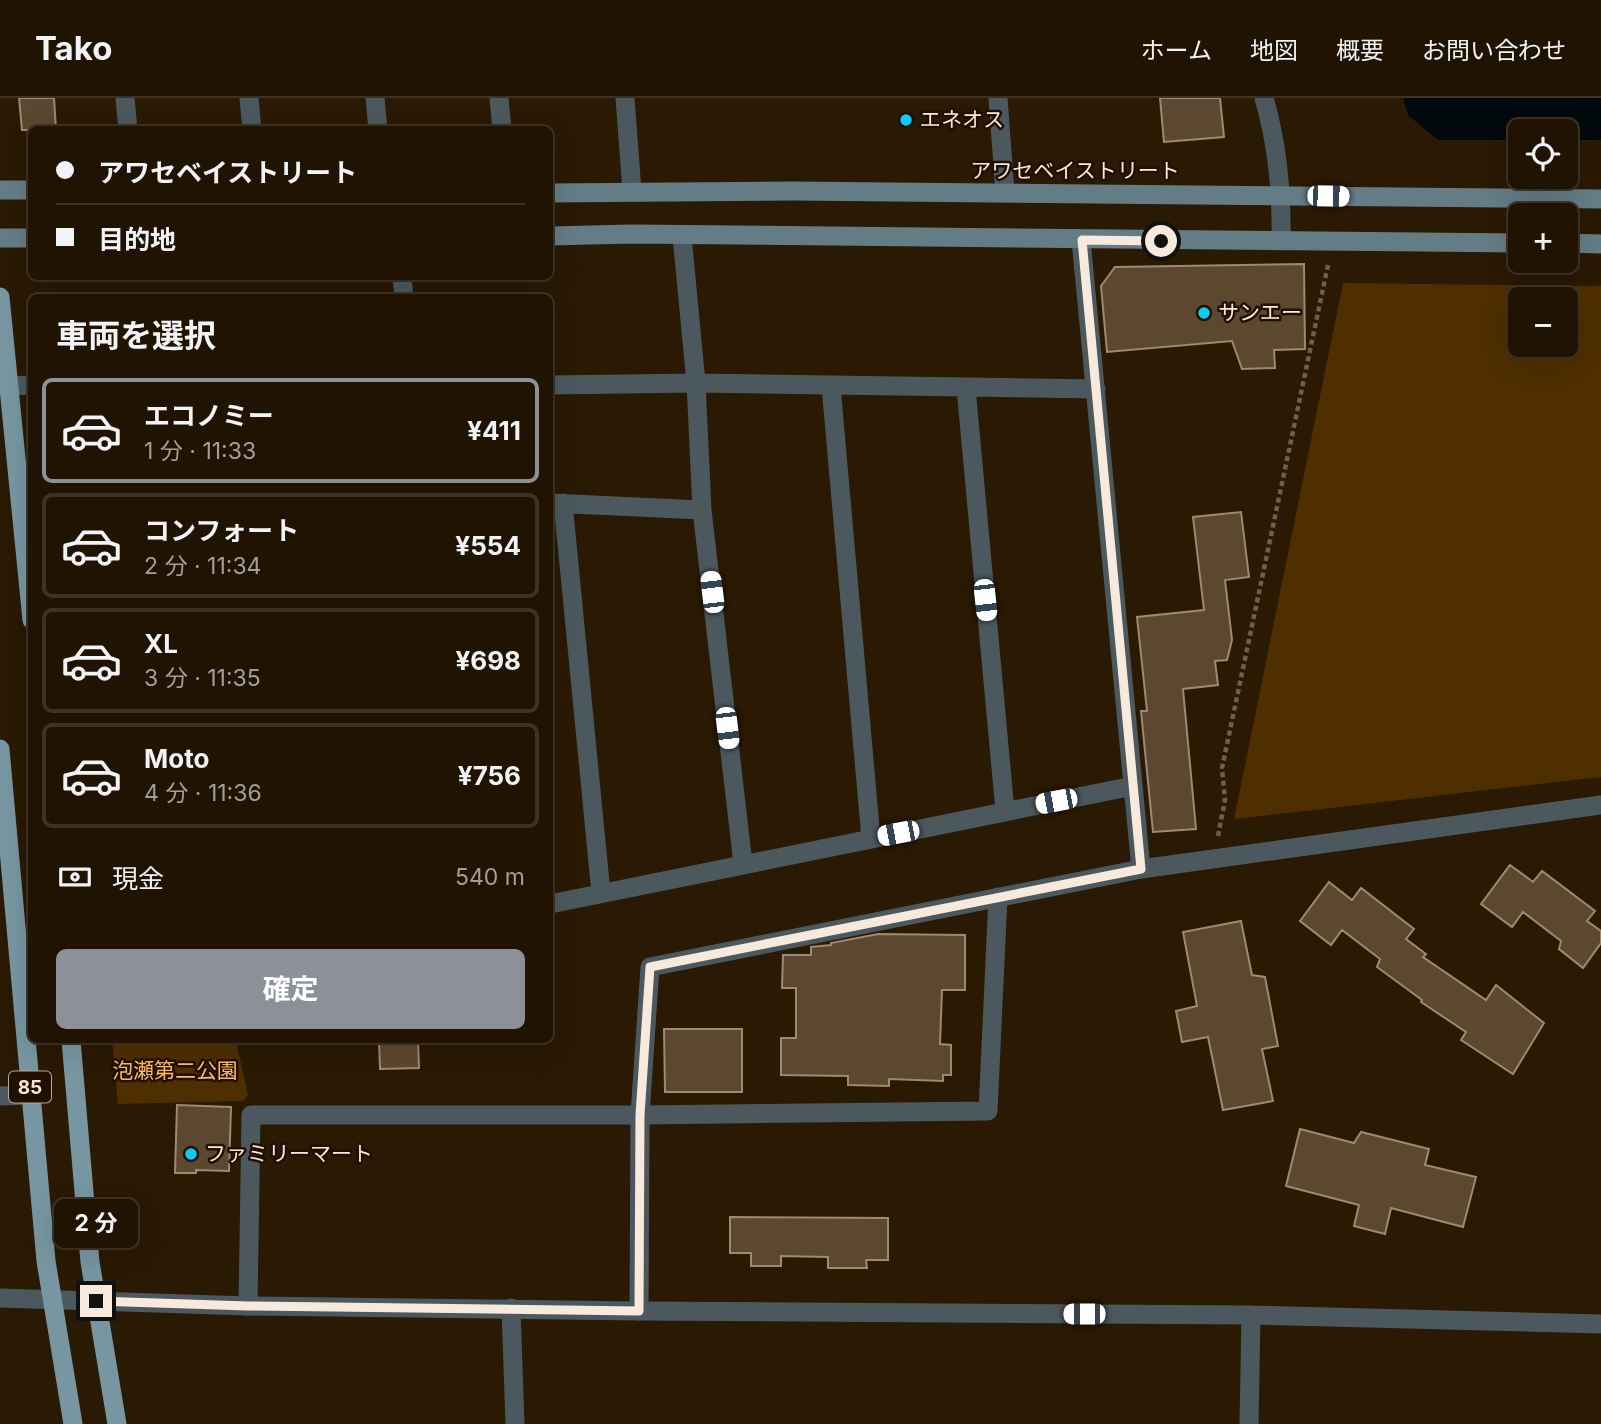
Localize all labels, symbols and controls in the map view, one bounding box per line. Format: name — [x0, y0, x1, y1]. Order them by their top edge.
text: Tako — [35, 28, 112, 68]
text: ホーム — [1141, 36, 1212, 65]
text: 地図 — [1250, 36, 1298, 65]
text: 概要 — [1336, 36, 1384, 65]
text: お問い合わせ — [1422, 36, 1566, 65]
place label: エネオス — [920, 107, 1004, 132]
marker: エネオス — [898, 112, 914, 128]
map controls — [1508, 119, 1578, 357]
button: locate — [1508, 119, 1578, 189]
text: アワセベイストリート — [98, 157, 357, 188]
street label: アワセベイストリート — [970, 158, 1180, 183]
car — [1307, 185, 1350, 207]
button: + — [1508, 203, 1578, 273]
text: 目的地 — [98, 224, 176, 255]
route start — [1145, 225, 1177, 257]
button: − — [1508, 287, 1578, 357]
place label: サンエー — [1218, 300, 1302, 325]
marker: サンエー — [1196, 305, 1212, 321]
text: 車両を選択 — [56, 316, 216, 355]
icon: car — [60, 399, 123, 462]
text: エコノミー — [144, 400, 274, 431]
text: ¥411 — [467, 415, 521, 446]
text: 1 分 · 11:33 — [144, 437, 256, 465]
icon: car — [60, 514, 123, 577]
text: コンフォート — [144, 515, 299, 546]
text: ¥554 — [455, 530, 521, 561]
text: 2 分 · 11:34 — [144, 552, 261, 580]
car — [700, 570, 725, 614]
car — [973, 578, 998, 622]
text: XL — [144, 628, 178, 659]
icon: car — [60, 629, 123, 692]
text: ¥698 — [455, 645, 521, 676]
text: 3 分 · 11:35 — [144, 664, 261, 692]
car — [715, 706, 740, 750]
text: Moto — [144, 743, 209, 774]
icon: car — [60, 744, 123, 807]
text: ¥756 — [458, 760, 521, 791]
text: 4 分 · 11:36 — [144, 779, 262, 807]
car — [1034, 787, 1079, 815]
car — [876, 819, 921, 847]
icon: cash — [56, 858, 94, 896]
text: 現金 — [112, 863, 164, 894]
text: 540 m — [455, 863, 525, 891]
button: 確定 — [56, 949, 525, 1029]
park label: 泡瀬第二公園 — [112, 1058, 238, 1083]
road number: 85 — [9, 1071, 51, 1102]
place label: ファミリーマート — [205, 1141, 373, 1166]
marker: ファミリーマート — [183, 1146, 199, 1162]
callout: 2 分 — [54, 1200, 138, 1248]
text: 2 分 — [75, 1209, 117, 1237]
route end — [80, 1285, 112, 1317]
car — [1064, 1304, 1106, 1325]

